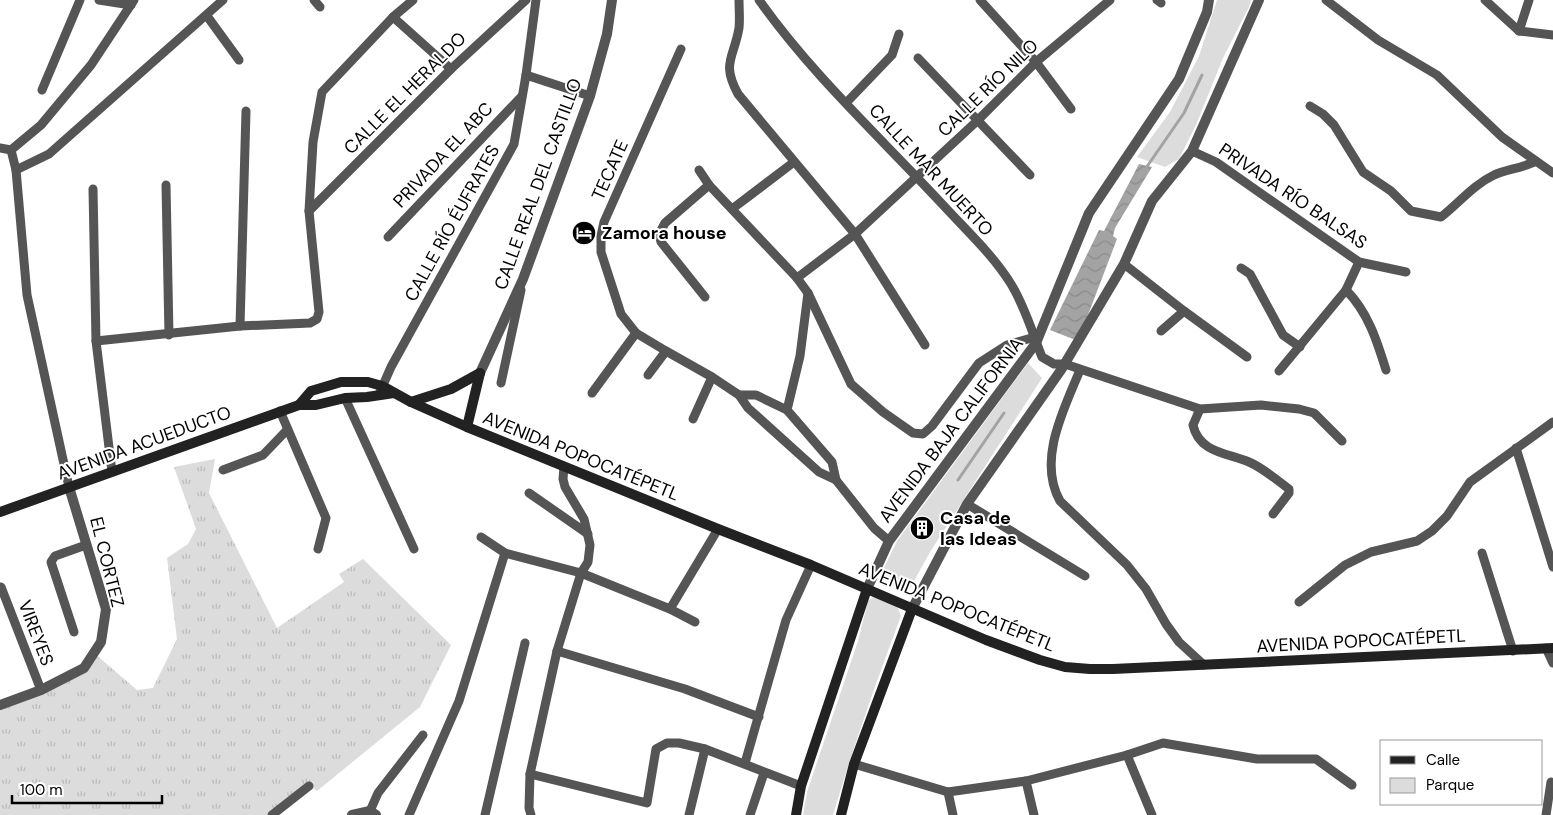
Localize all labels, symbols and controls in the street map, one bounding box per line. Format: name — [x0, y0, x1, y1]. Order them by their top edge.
street label: CALLE EL HERALDO — [339, 27, 471, 159]
street label: CALLE RÍO NILO — [933, 34, 1043, 142]
street label: CALLE REAL DEL CASTILLO — [489, 75, 587, 293]
street label: PRIVADA EL ABC — [388, 97, 498, 213]
street label: CALLE MAR MUERTO — [863, 99, 999, 241]
street label: TECATE — [586, 136, 634, 204]
street label: PRIVADA RÍO BALSAS — [1214, 137, 1372, 255]
street label: CALLE RÍO ÉUFRATES — [399, 140, 505, 306]
hotel icon: Zamora house — [571, 220, 597, 246]
place label: Zamora house — [602, 221, 727, 245]
street label: AVENIDA BAJA CALIFORNIA — [873, 332, 1029, 528]
street label: AVENIDA ACUEDUCTO — [54, 400, 234, 486]
street label: AVENIDA POPOCATÉPETL — [479, 406, 683, 506]
place label: Casa de las Ideas — [940, 506, 1017, 551]
street label: EL CORTEZ — [84, 514, 130, 610]
building icon: Casa de las Ideas — [909, 515, 935, 541]
street label: AVENIDA POPOCATÉPETL — [855, 557, 1059, 657]
street label: VIREYES — [13, 597, 59, 669]
street label: AVENIDA POPOCATÉPETL — [1256, 624, 1466, 658]
legend — [1380, 740, 1543, 805]
text: Calle — [1426, 750, 1460, 770]
scale bar — [12, 772, 162, 804]
text: Parque — [1426, 775, 1474, 795]
text: 100 m — [20, 780, 63, 800]

